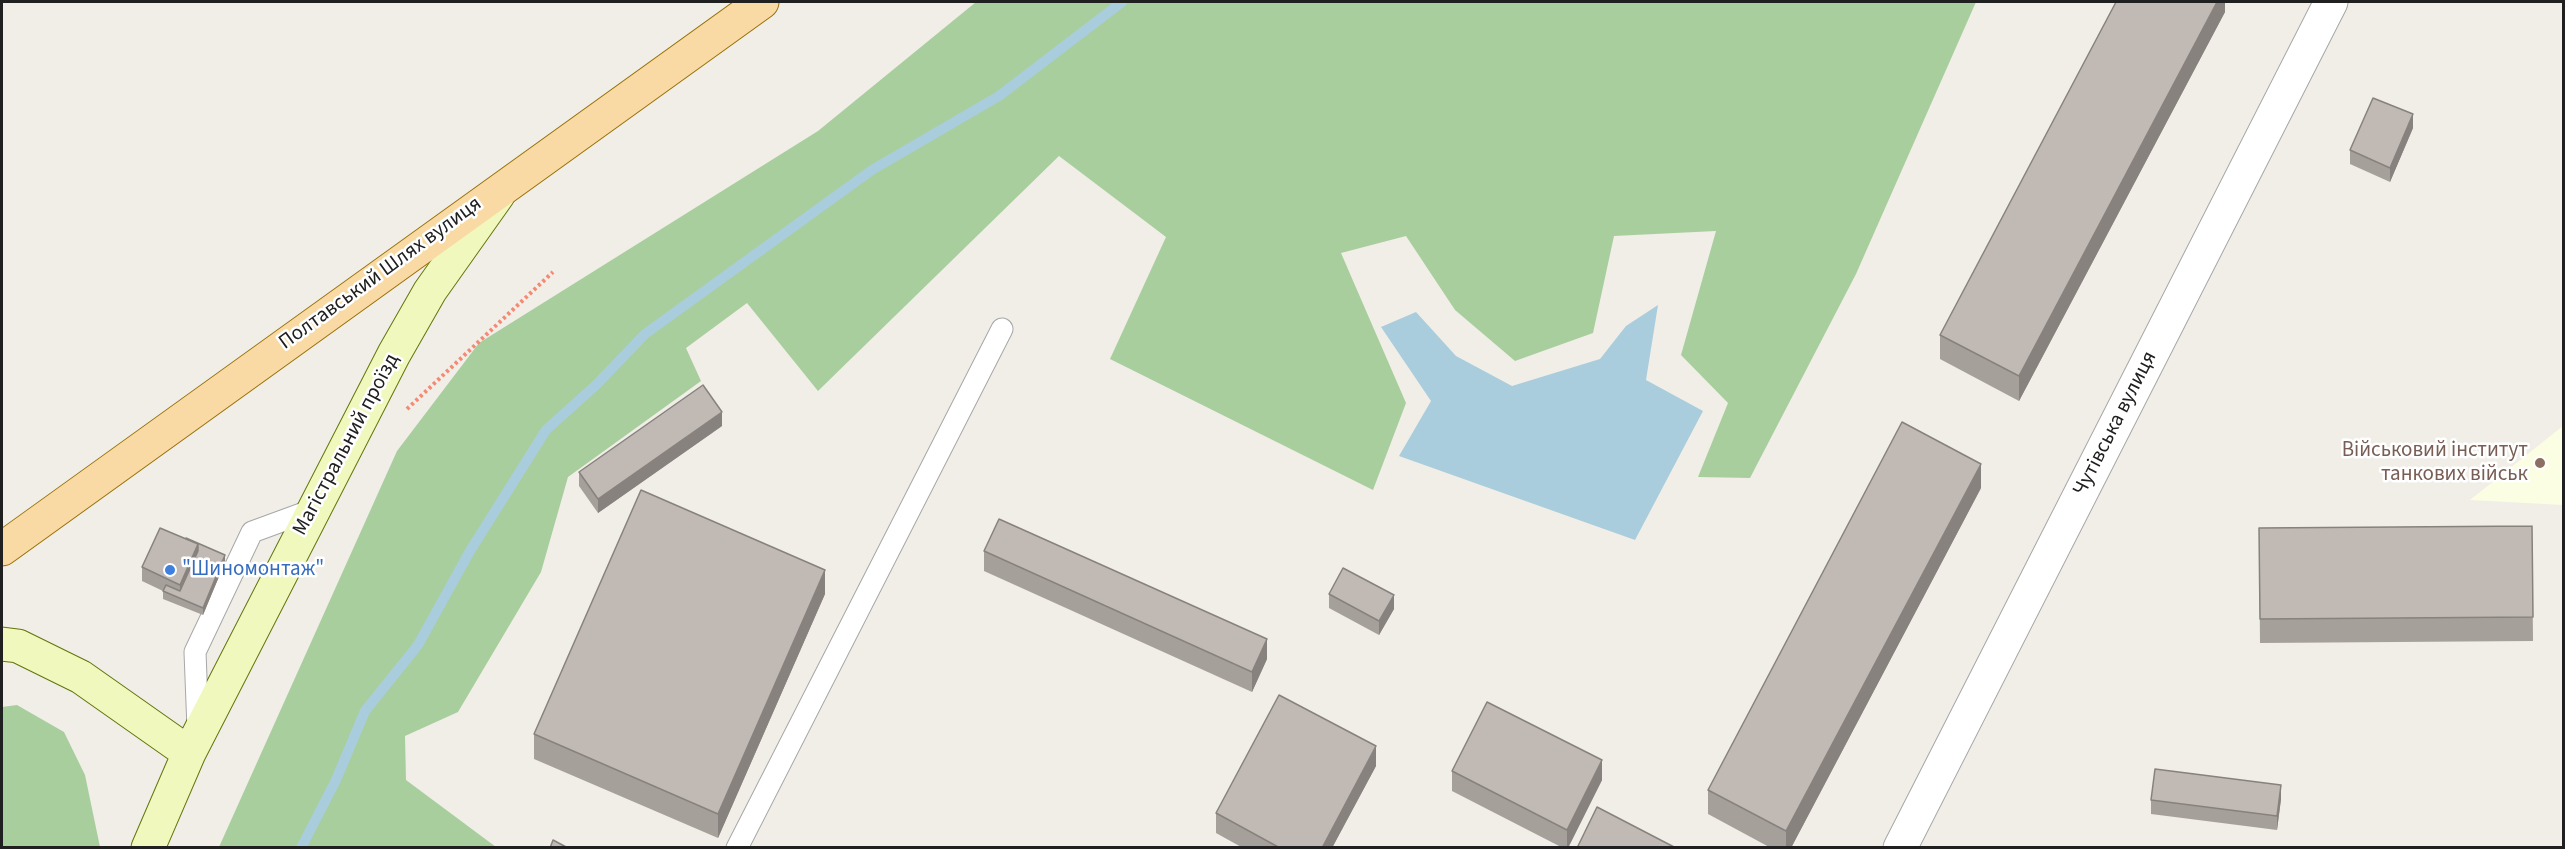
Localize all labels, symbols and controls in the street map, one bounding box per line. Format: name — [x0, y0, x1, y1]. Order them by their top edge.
street label: Полтавський Шлях вулиця — [275, 192, 487, 356]
street label: Чутівська вулиця — [2069, 348, 2163, 500]
street label: Магістральний проїзд — [288, 350, 406, 540]
place label: Військовий інститут танкових військ — [2342, 438, 2528, 488]
marker: Військовий інститут танкових військ — [2533, 456, 2547, 470]
place label: "Шиномонтаж" — [182, 557, 324, 583]
marker: "Шиномонтаж" — [163, 563, 177, 577]

